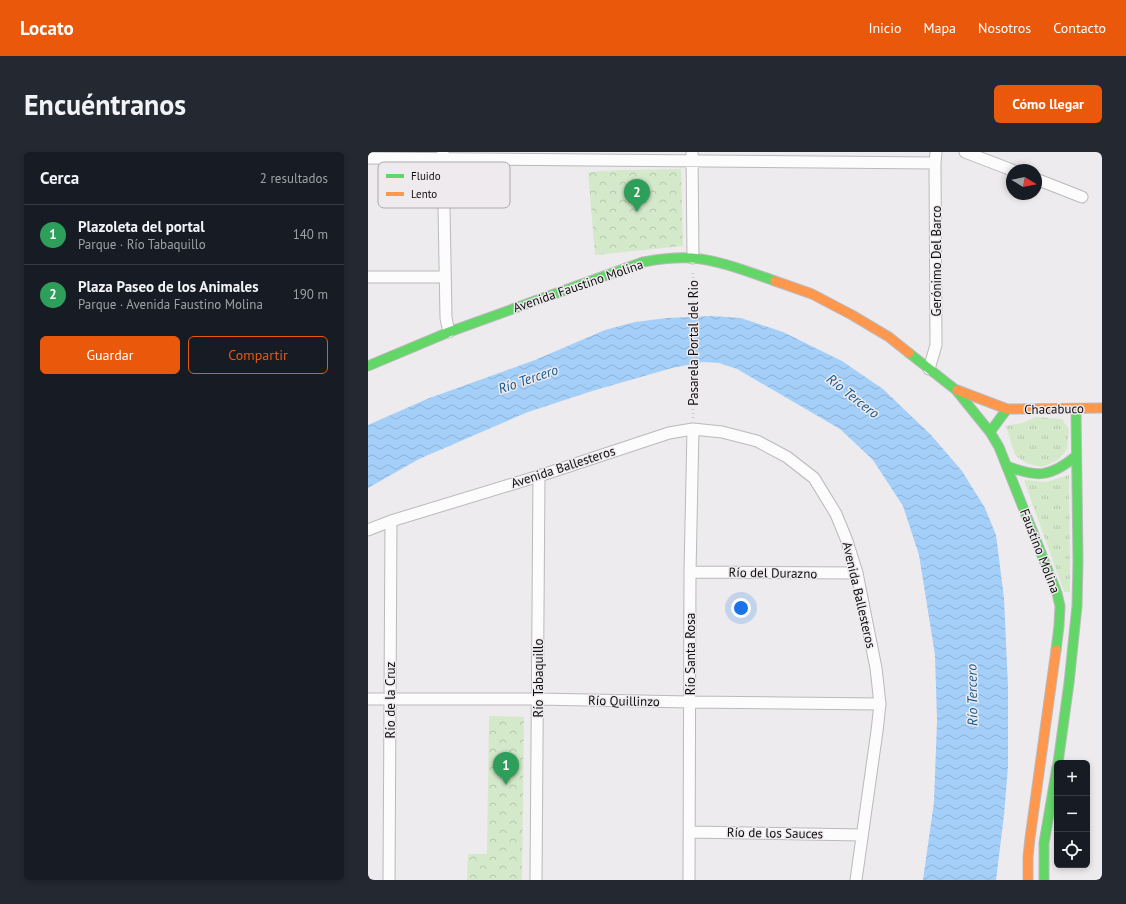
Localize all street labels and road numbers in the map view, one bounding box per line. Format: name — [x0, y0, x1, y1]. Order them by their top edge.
street label: Gerónimo Del Barco — [928, 206, 945, 316]
street label: Avenida Faustino Molina — [511, 256, 645, 316]
street label: Pasarela Portal del Rio — [685, 280, 702, 406]
street label: Chacabuco — [1024, 400, 1084, 418]
street label: Avenida Ballesteros — [509, 442, 617, 492]
street label: Faustino Molina — [1016, 506, 1064, 596]
street label: Avenida Ballesteros — [838, 540, 880, 650]
street label: Río del Durazno — [729, 564, 817, 582]
street label: Río Santa Rosa — [682, 613, 699, 695]
street label: Río Tabaquillo — [530, 639, 547, 717]
street label: Río de la Cruz — [382, 661, 399, 738]
street label: Río Quillinzo — [588, 692, 660, 710]
street label: Río de los Sauces — [727, 824, 823, 842]

